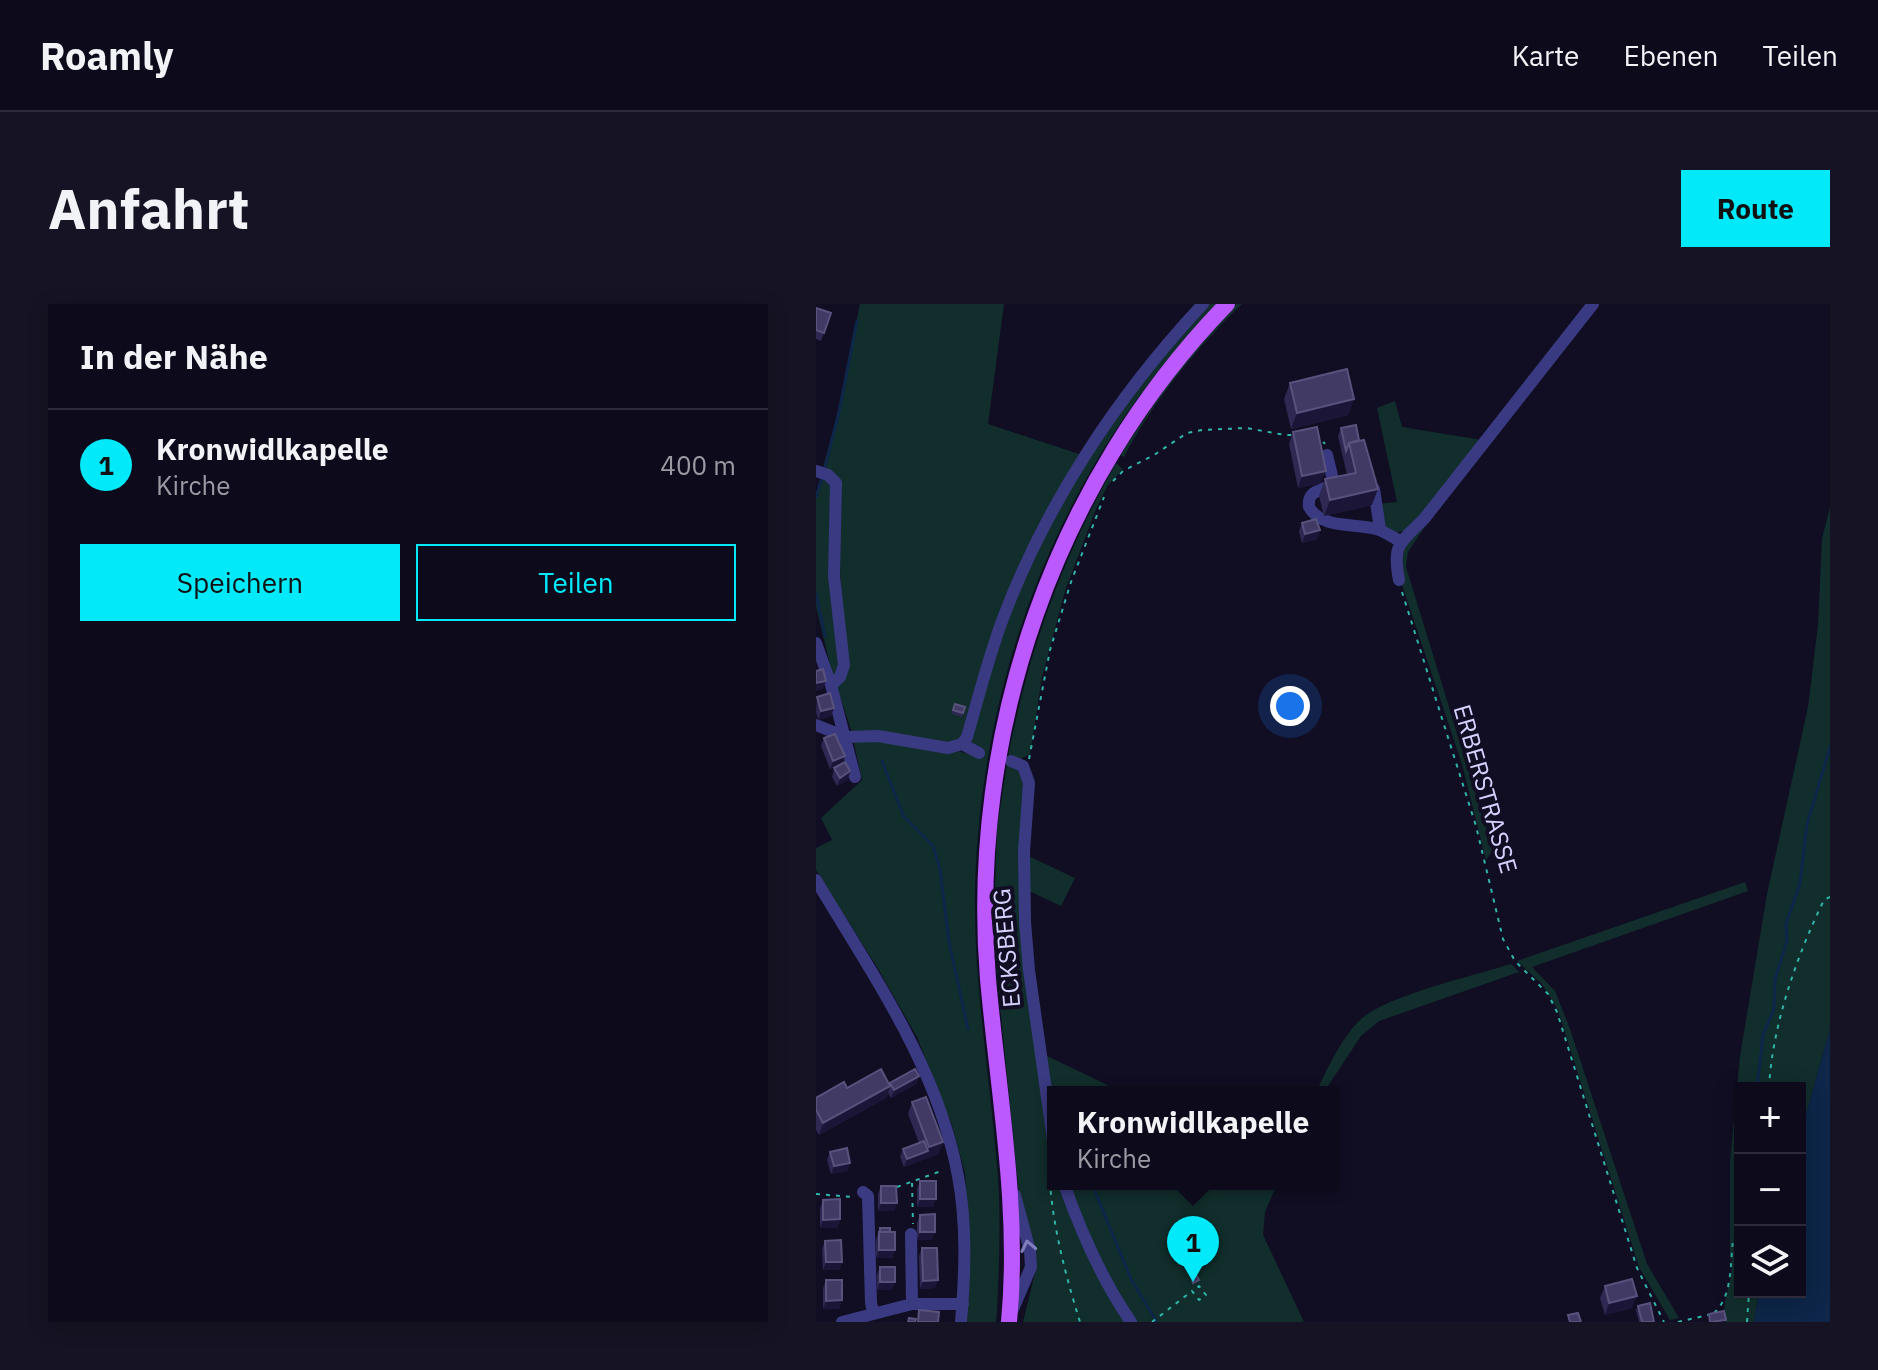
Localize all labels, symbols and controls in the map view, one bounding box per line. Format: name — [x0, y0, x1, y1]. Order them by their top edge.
text: Roamly — [40, 31, 174, 80]
text: Karte — [1512, 37, 1579, 74]
text: Ebenen — [1623, 37, 1719, 74]
text: Teilen — [1763, 37, 1838, 74]
button: Route — [1681, 170, 1830, 247]
text: Anfahrt — [48, 172, 250, 244]
text: In der Nähe — [80, 334, 268, 378]
text: Kronwidlkapelle — [156, 429, 389, 468]
text: 1 — [98, 448, 114, 482]
text: 400 m — [660, 448, 736, 482]
text: Kirche — [156, 468, 231, 502]
button: Speichern — [80, 544, 400, 621]
button: Teilen — [416, 544, 736, 621]
your location — [1270, 686, 1310, 726]
street label: ERBERSTRASSE — [1447, 701, 1525, 877]
street label: ECKSBERG — [985, 887, 1027, 1009]
map controls — [1734, 1082, 1806, 1298]
button: + — [1734, 1082, 1806, 1154]
popup — [1047, 1086, 1339, 1190]
text: Kronwidlkapelle — [1077, 1102, 1309, 1141]
text: Kirche — [1077, 1141, 1151, 1175]
button: − — [1734, 1154, 1806, 1226]
pin: 1 — [1167, 1216, 1219, 1282]
button: layers — [1734, 1226, 1806, 1298]
one-way arrow — [1020, 1240, 1037, 1253]

